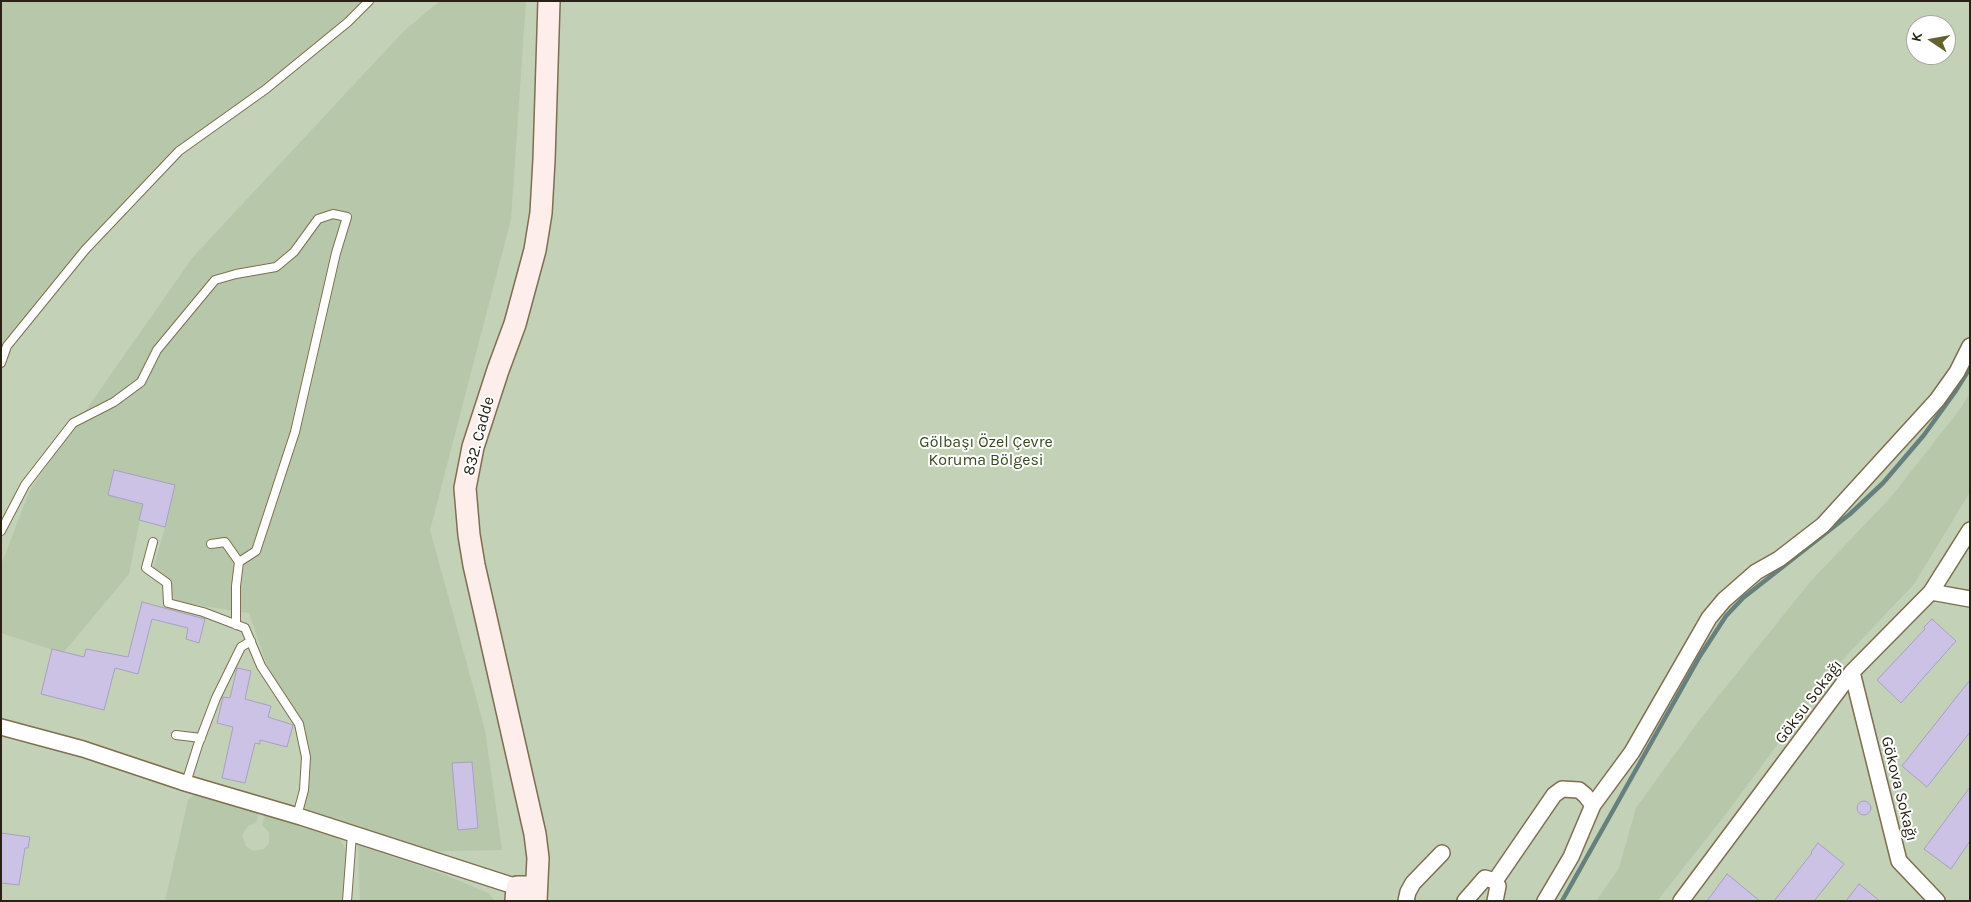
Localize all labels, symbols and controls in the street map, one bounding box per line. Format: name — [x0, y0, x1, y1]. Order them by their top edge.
north arrow — [1906, 15, 1956, 65]
text: K — [1908, 31, 1926, 43]
street label: 832. Cadde — [459, 394, 499, 478]
park label: Gölbaşı Özel Çevre Koruma Bölgesi — [919, 432, 1053, 470]
street label: Göksu Sokağı — [1771, 656, 1847, 748]
street label: Gökova Sokağı — [1877, 735, 1921, 843]

